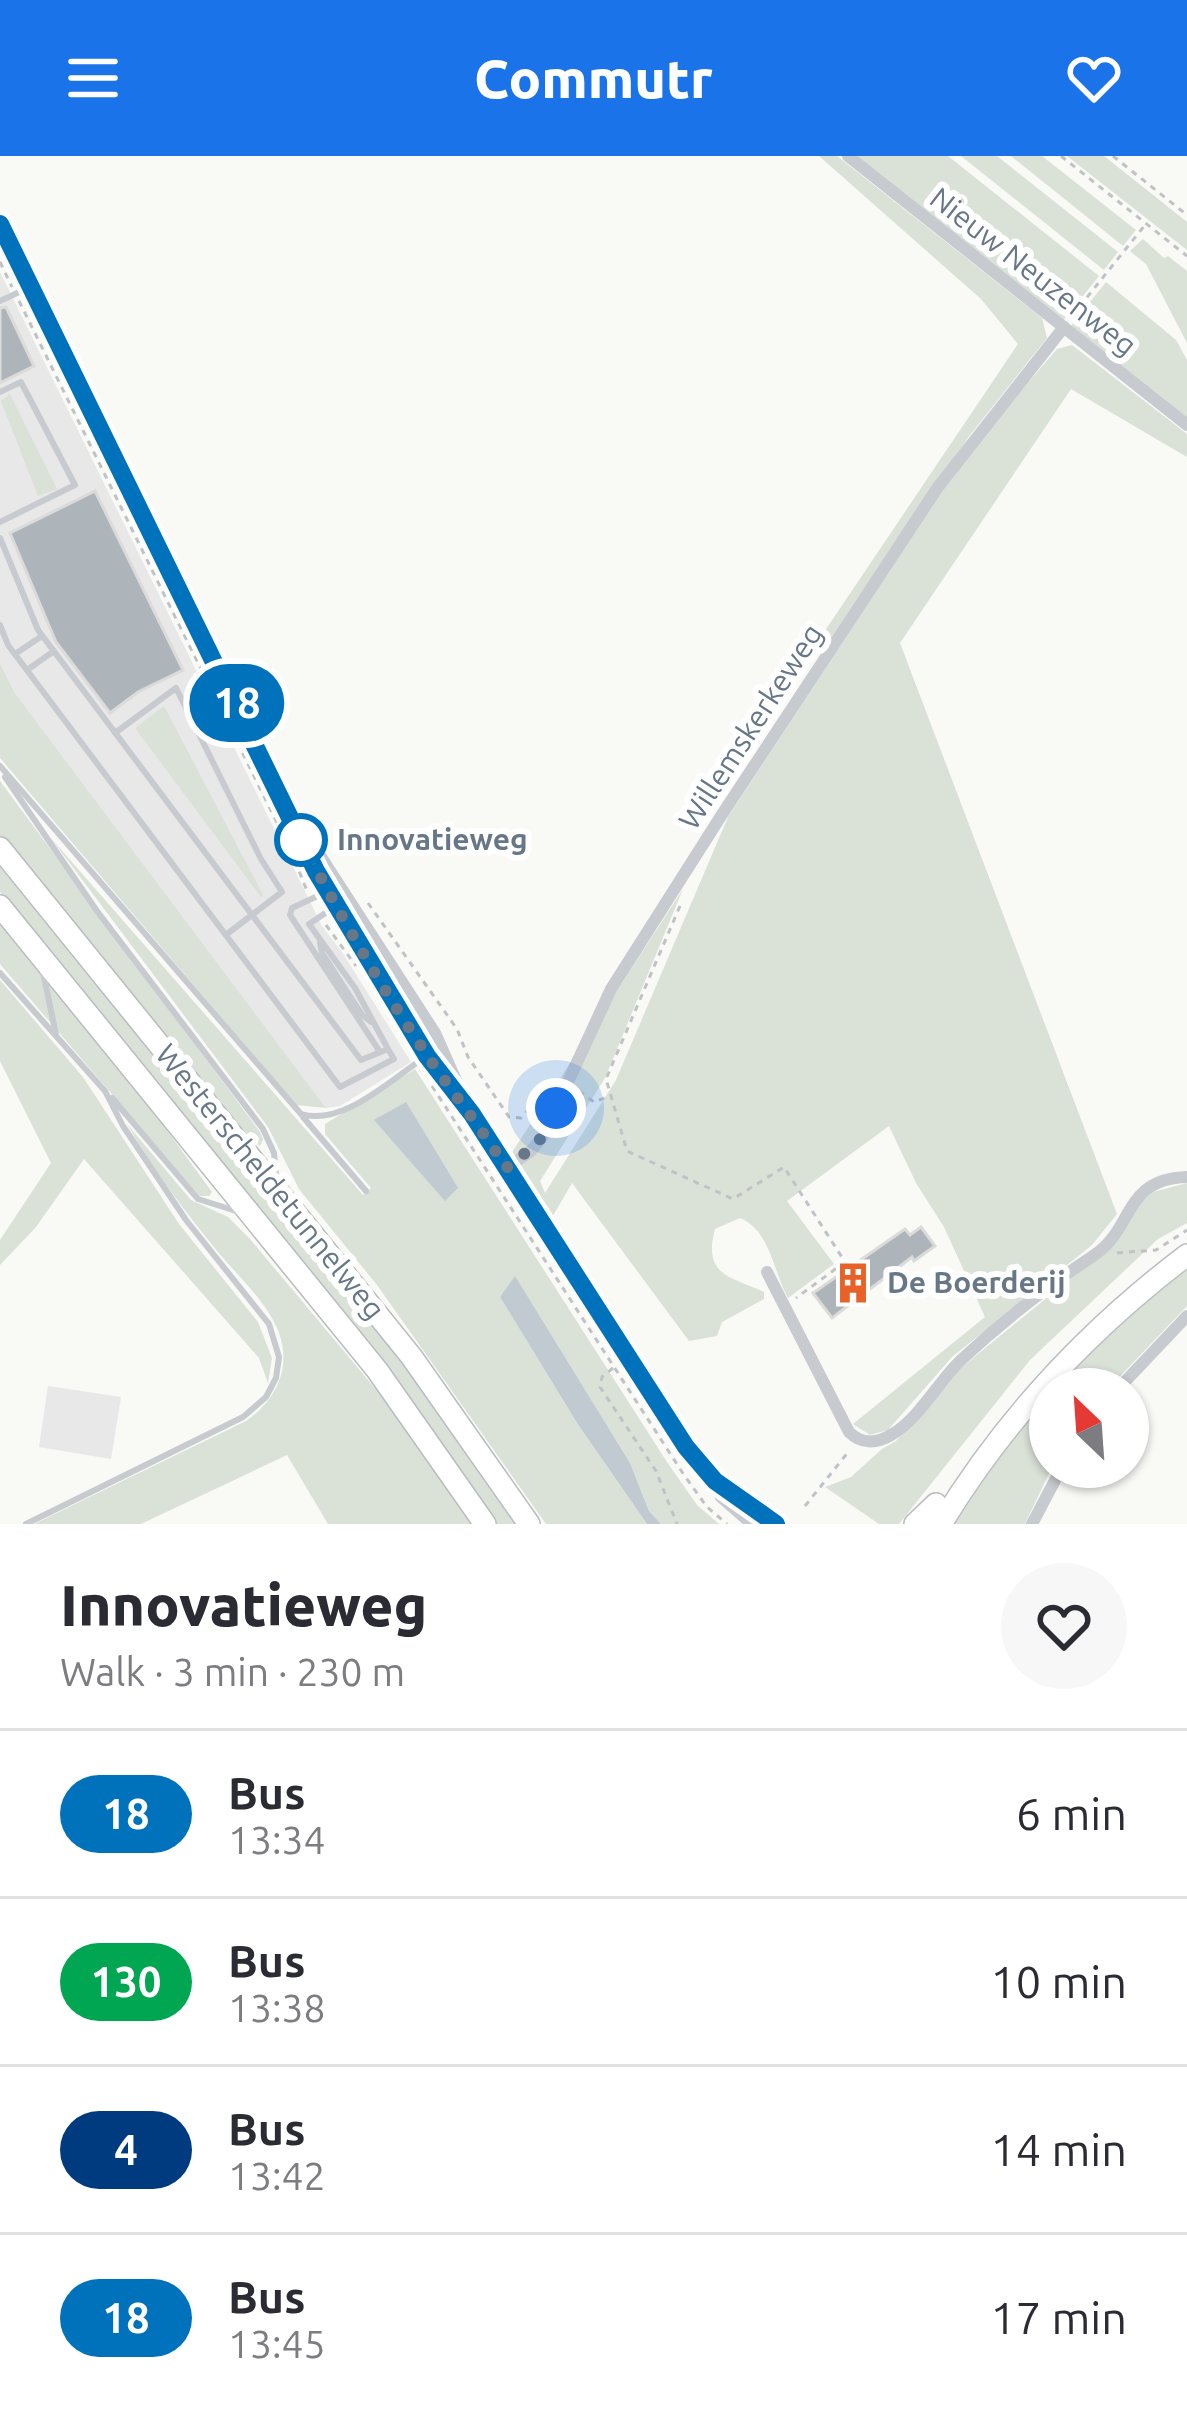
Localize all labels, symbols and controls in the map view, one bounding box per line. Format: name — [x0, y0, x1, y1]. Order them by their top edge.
icon: menu — [60, 45, 126, 111]
icon: heart — [1061, 45, 1127, 111]
text: Commutr — [474, 48, 713, 108]
street label: Nieuw Neuzenweg — [924, 180, 1143, 362]
street label: Willemskerkeweg — [671, 618, 829, 835]
line badge: 18 — [183, 664, 291, 742]
text: 18 — [213, 679, 261, 726]
marker: Innovatieweg — [276, 815, 326, 865]
place label: Innovatieweg — [337, 822, 528, 856]
street label: Westerscheldetunnelweg — [149, 1037, 392, 1326]
your location — [526, 1078, 586, 1138]
building icon: De Boerderij — [830, 1260, 876, 1306]
place label: De Boerderij — [887, 1265, 1066, 1299]
north arrow — [1029, 1368, 1149, 1488]
map controls — [1029, 1368, 1149, 1488]
button: heart — [1001, 1563, 1127, 1689]
text: Innovatieweg — [60, 1573, 427, 1637]
text: Walk · 3 min · 230 m — [60, 1650, 405, 1693]
text: Bus — [228, 1767, 305, 1818]
text: 6 min — [1016, 1788, 1127, 1839]
text: 18 — [102, 1790, 150, 1837]
text: 13:34 — [228, 1818, 326, 1861]
text: Bus — [228, 1935, 305, 1986]
text: 10 min — [990, 1956, 1127, 2007]
text: 130 — [90, 1958, 162, 2005]
text: 13:38 — [228, 1986, 326, 2029]
text: Bus — [228, 2103, 305, 2154]
text: 14 min — [990, 2124, 1127, 2175]
text: 4 — [114, 2126, 138, 2173]
text: 13:42 — [228, 2154, 326, 2197]
text: Bus — [228, 2271, 305, 2322]
text: 17 min — [990, 2292, 1127, 2343]
text: 18 — [102, 2294, 150, 2341]
text: 13:45 — [228, 2322, 326, 2365]

